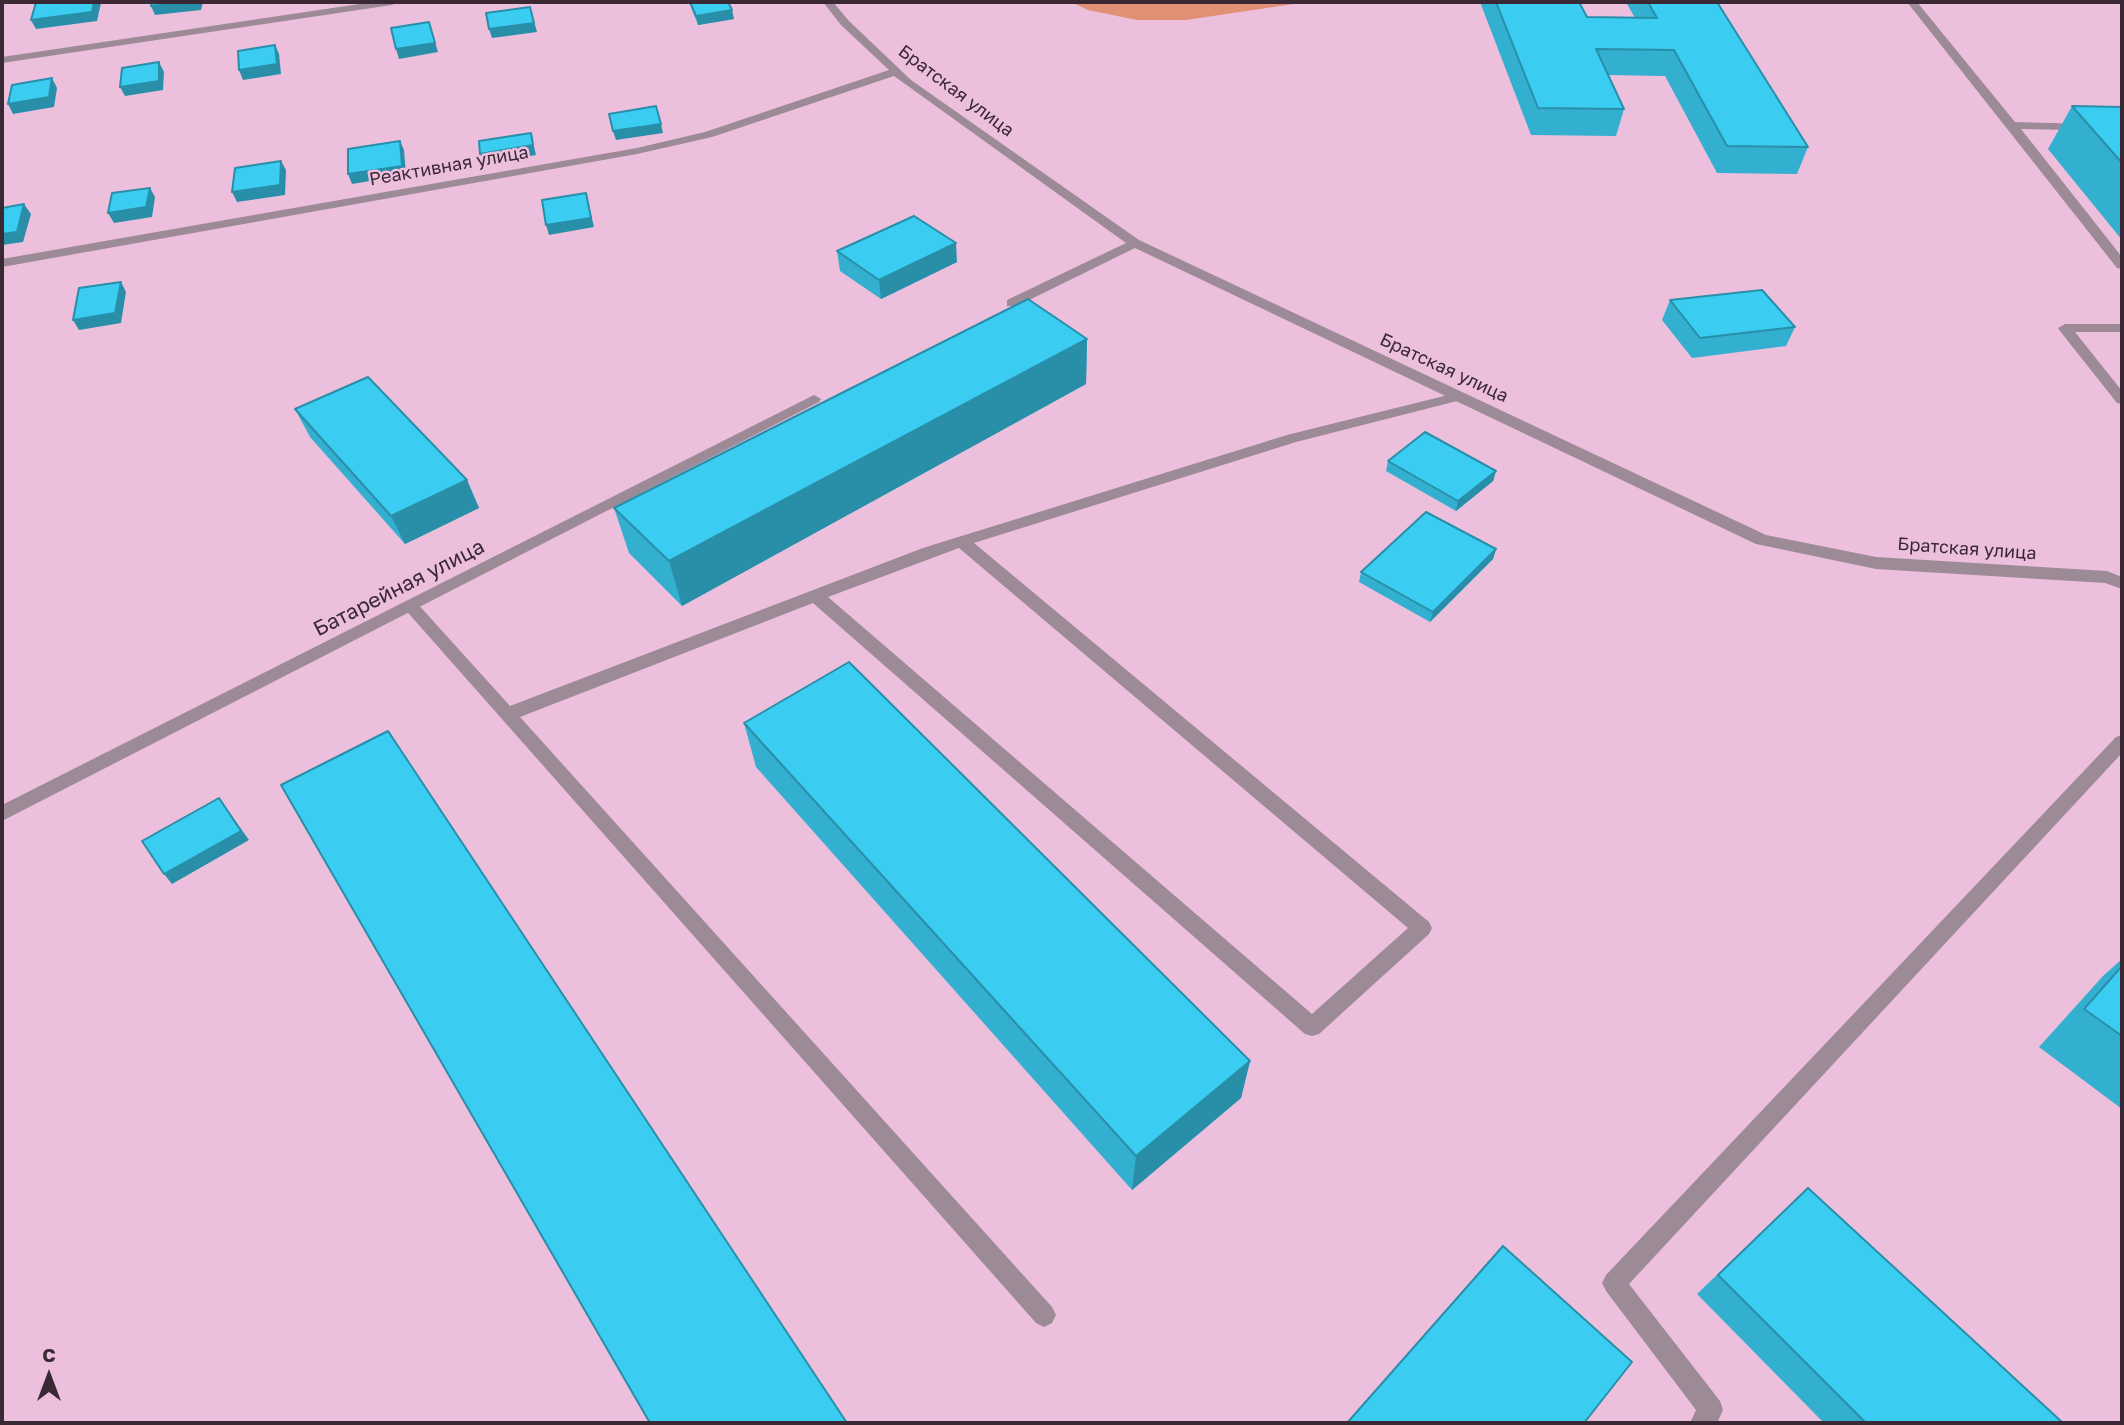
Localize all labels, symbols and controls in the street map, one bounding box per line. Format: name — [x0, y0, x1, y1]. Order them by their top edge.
street label: Братская улица — [894, 40, 1018, 142]
street label: Реактивная улица — [368, 141, 530, 191]
street label: Братская улица — [1376, 329, 1512, 407]
street label: Братская улица — [1897, 533, 2037, 565]
street label: Батарейная улица — [309, 534, 489, 642]
north arrow — [14, 1341, 84, 1411]
text: С — [42, 1343, 56, 1366]

